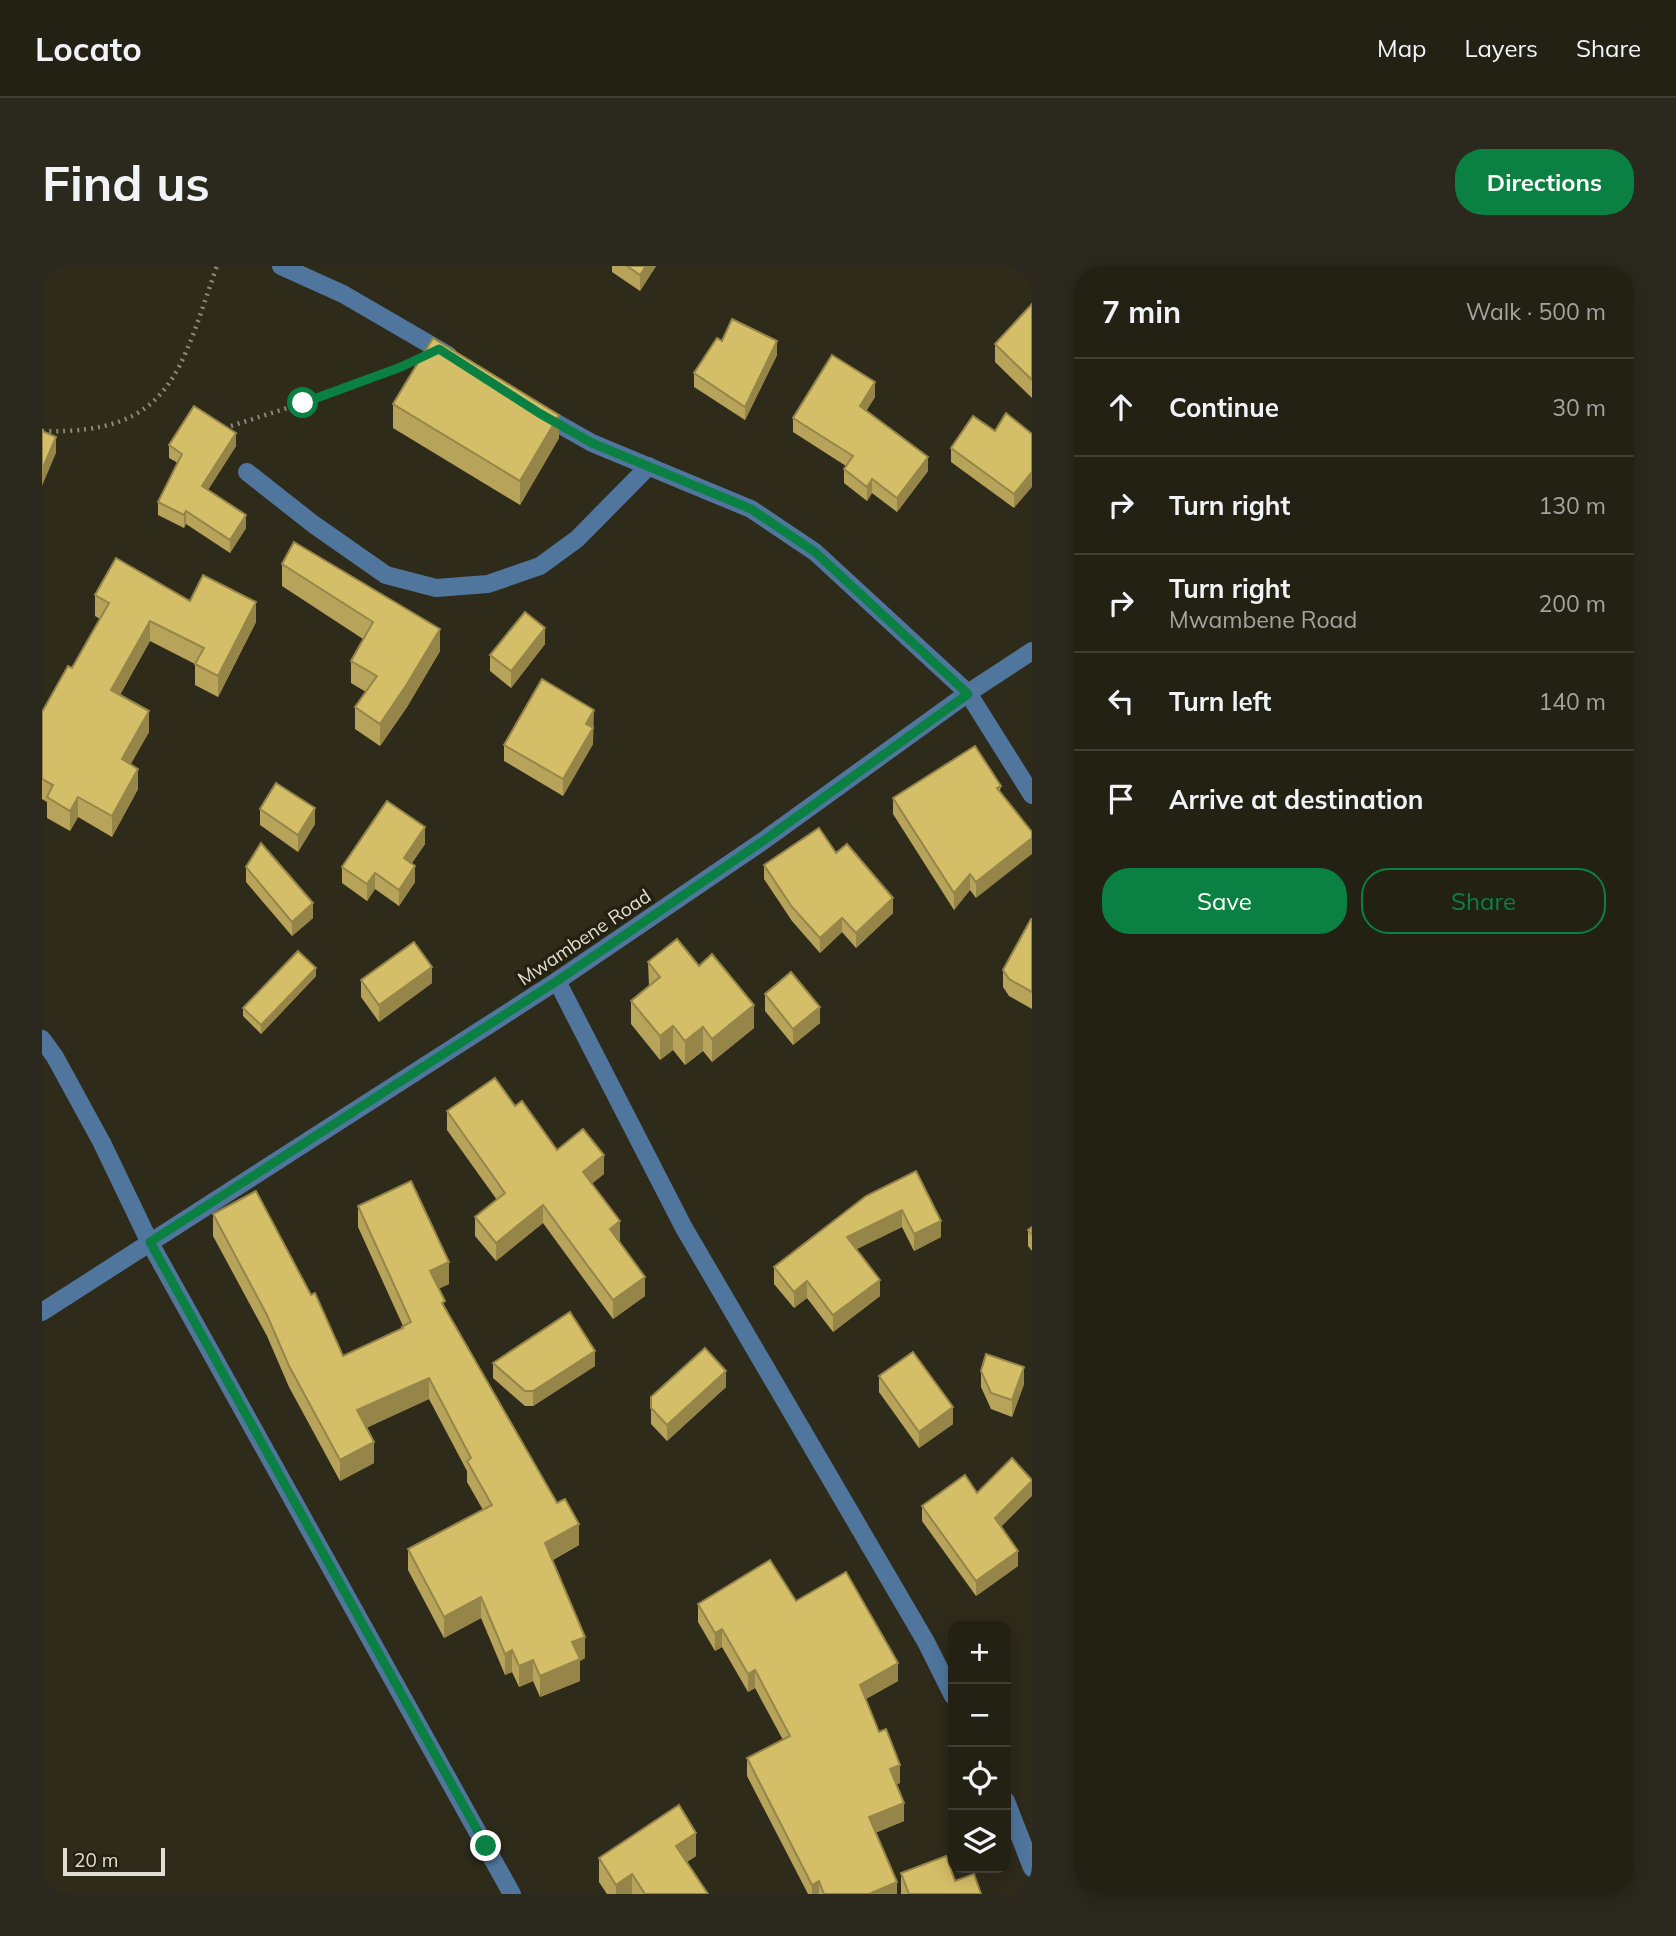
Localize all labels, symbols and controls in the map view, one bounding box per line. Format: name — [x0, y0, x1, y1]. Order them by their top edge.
text: Locato — [35, 28, 142, 69]
text: Map — [1377, 33, 1426, 63]
text: Layers — [1464, 33, 1538, 63]
text: Share — [1576, 33, 1641, 63]
button: Directions — [1455, 149, 1634, 215]
text: Find us — [42, 152, 210, 213]
text: 7 min — [1102, 293, 1181, 331]
text: Walk · 500 m — [1466, 297, 1606, 326]
route start — [287, 387, 318, 418]
icon: ahead — [1102, 388, 1140, 426]
text: Continue — [1169, 391, 1279, 424]
text: 30 m — [1552, 393, 1606, 422]
icon: right — [1102, 486, 1140, 524]
text: Turn right — [1169, 489, 1290, 522]
text: 130 m — [1538, 491, 1606, 520]
text: Turn right — [1169, 572, 1290, 605]
icon: right — [1102, 584, 1140, 622]
text: 200 m — [1538, 589, 1606, 618]
text: Mwambene Road — [1169, 605, 1357, 634]
icon: left — [1102, 682, 1140, 720]
text: Turn left — [1169, 685, 1271, 718]
text: 140 m — [1538, 687, 1606, 716]
icon: arrive — [1102, 780, 1140, 818]
text: Arrive at destination — [1169, 783, 1424, 816]
button: Save — [1102, 868, 1347, 934]
button: Share — [1361, 868, 1606, 934]
street label: Mwambene Road — [513, 884, 655, 990]
map controls — [948, 1621, 1011, 1873]
button: + — [948, 1621, 1011, 1684]
button: − — [948, 1684, 1011, 1747]
button: locate — [948, 1747, 1011, 1810]
button: layers — [948, 1810, 1011, 1873]
route end — [470, 1830, 501, 1861]
scale bar — [63, 1845, 164, 1877]
text: 20 m — [74, 1848, 118, 1872]

